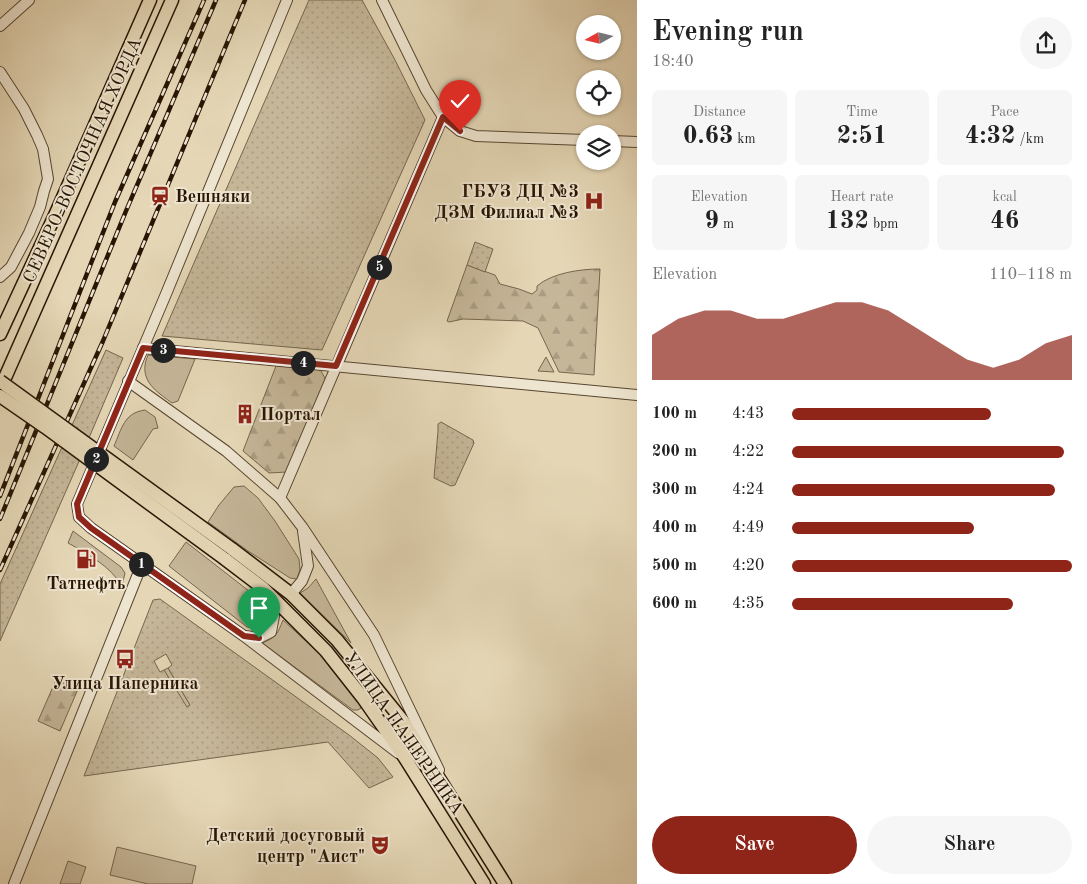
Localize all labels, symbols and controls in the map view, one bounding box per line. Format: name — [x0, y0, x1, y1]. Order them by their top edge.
north arrow — [576, 15, 621, 60]
map controls — [576, 15, 621, 170]
button: share — [1020, 17, 1072, 69]
text: Evening run — [652, 19, 804, 47]
street label: СЕВЕРО-ВОСТОЧНАЯ ХОРДА — [21, 35, 145, 286]
text: 18:40 — [652, 54, 694, 70]
button: locate — [576, 70, 621, 115]
pin — [439, 80, 481, 131]
icon: check — [446, 87, 474, 115]
text: Distance — [693, 105, 746, 119]
text: Time — [846, 105, 878, 119]
text: Pace — [990, 105, 1019, 119]
text: 0.63 — [683, 124, 733, 149]
text: 2:51 — [837, 124, 887, 149]
text: 4:32 — [965, 124, 1016, 149]
button: layers — [576, 125, 621, 170]
text: km — [733, 132, 756, 146]
text: /km — [1016, 132, 1044, 146]
place label: ГБУЗ ДЦ №3 ДЗМ Филиал №3 — [435, 183, 579, 222]
station icon: Вешняки — [149, 185, 171, 207]
place label: Вешняки — [175, 188, 250, 206]
hospital icon: ГБУЗ ДЦ №3 ДЗМ Филиал №3 — [583, 190, 605, 212]
text: Elevation — [691, 190, 748, 204]
text: Heart rate — [831, 190, 893, 204]
text: kcal — [993, 190, 1017, 204]
text: 9 — [705, 209, 719, 234]
text: 132 — [826, 209, 869, 234]
text: 46 — [990, 209, 1019, 234]
text: m — [719, 217, 734, 231]
text: bpm — [869, 217, 898, 231]
pin: 5 — [366, 254, 392, 280]
text: 5 — [375, 260, 384, 274]
text: Elevation — [652, 267, 717, 283]
text: 110–118 m — [989, 267, 1072, 283]
pin: 3 — [150, 338, 176, 362]
text: 3 — [159, 343, 168, 357]
pin: 4 — [290, 350, 316, 376]
text: 4 — [299, 356, 308, 370]
building icon: Портал — [234, 403, 256, 425]
place label: Портал — [260, 406, 321, 424]
text: 100 m — [652, 406, 697, 422]
text: 4:43 — [732, 406, 764, 422]
text: 200 m — [652, 444, 697, 460]
text: 4:22 — [732, 444, 764, 460]
pin: 2 — [84, 446, 108, 472]
text: 2 — [92, 452, 101, 466]
text: 300 m — [652, 482, 697, 498]
text: 4:24 — [732, 482, 764, 498]
text: 400 m — [652, 520, 697, 536]
text: 4:49 — [732, 520, 764, 536]
fuel station icon: Татнефть — [75, 548, 97, 570]
pin: 1 — [128, 552, 154, 576]
text: 1 — [137, 557, 146, 571]
text: 500 m — [652, 558, 697, 574]
text: 4:20 — [732, 558, 764, 574]
place label: Татнефть — [47, 575, 126, 594]
pin — [238, 587, 280, 638]
icon: arrive — [245, 594, 273, 622]
text: 600 m — [652, 596, 697, 612]
text: 4:35 — [732, 596, 764, 612]
bus stop icon: Улица Паперника — [114, 648, 136, 670]
street label: УЛИЦА ПАПЕРНИКА — [340, 649, 466, 819]
place label: Улица Паперника — [51, 675, 199, 693]
button: Save — [652, 816, 857, 874]
button: Share — [867, 816, 1072, 874]
place label: Детский досуговый центр "Аист" — [206, 827, 365, 866]
theatre icon: Детский досуговый центр "Аист" — [369, 834, 391, 856]

